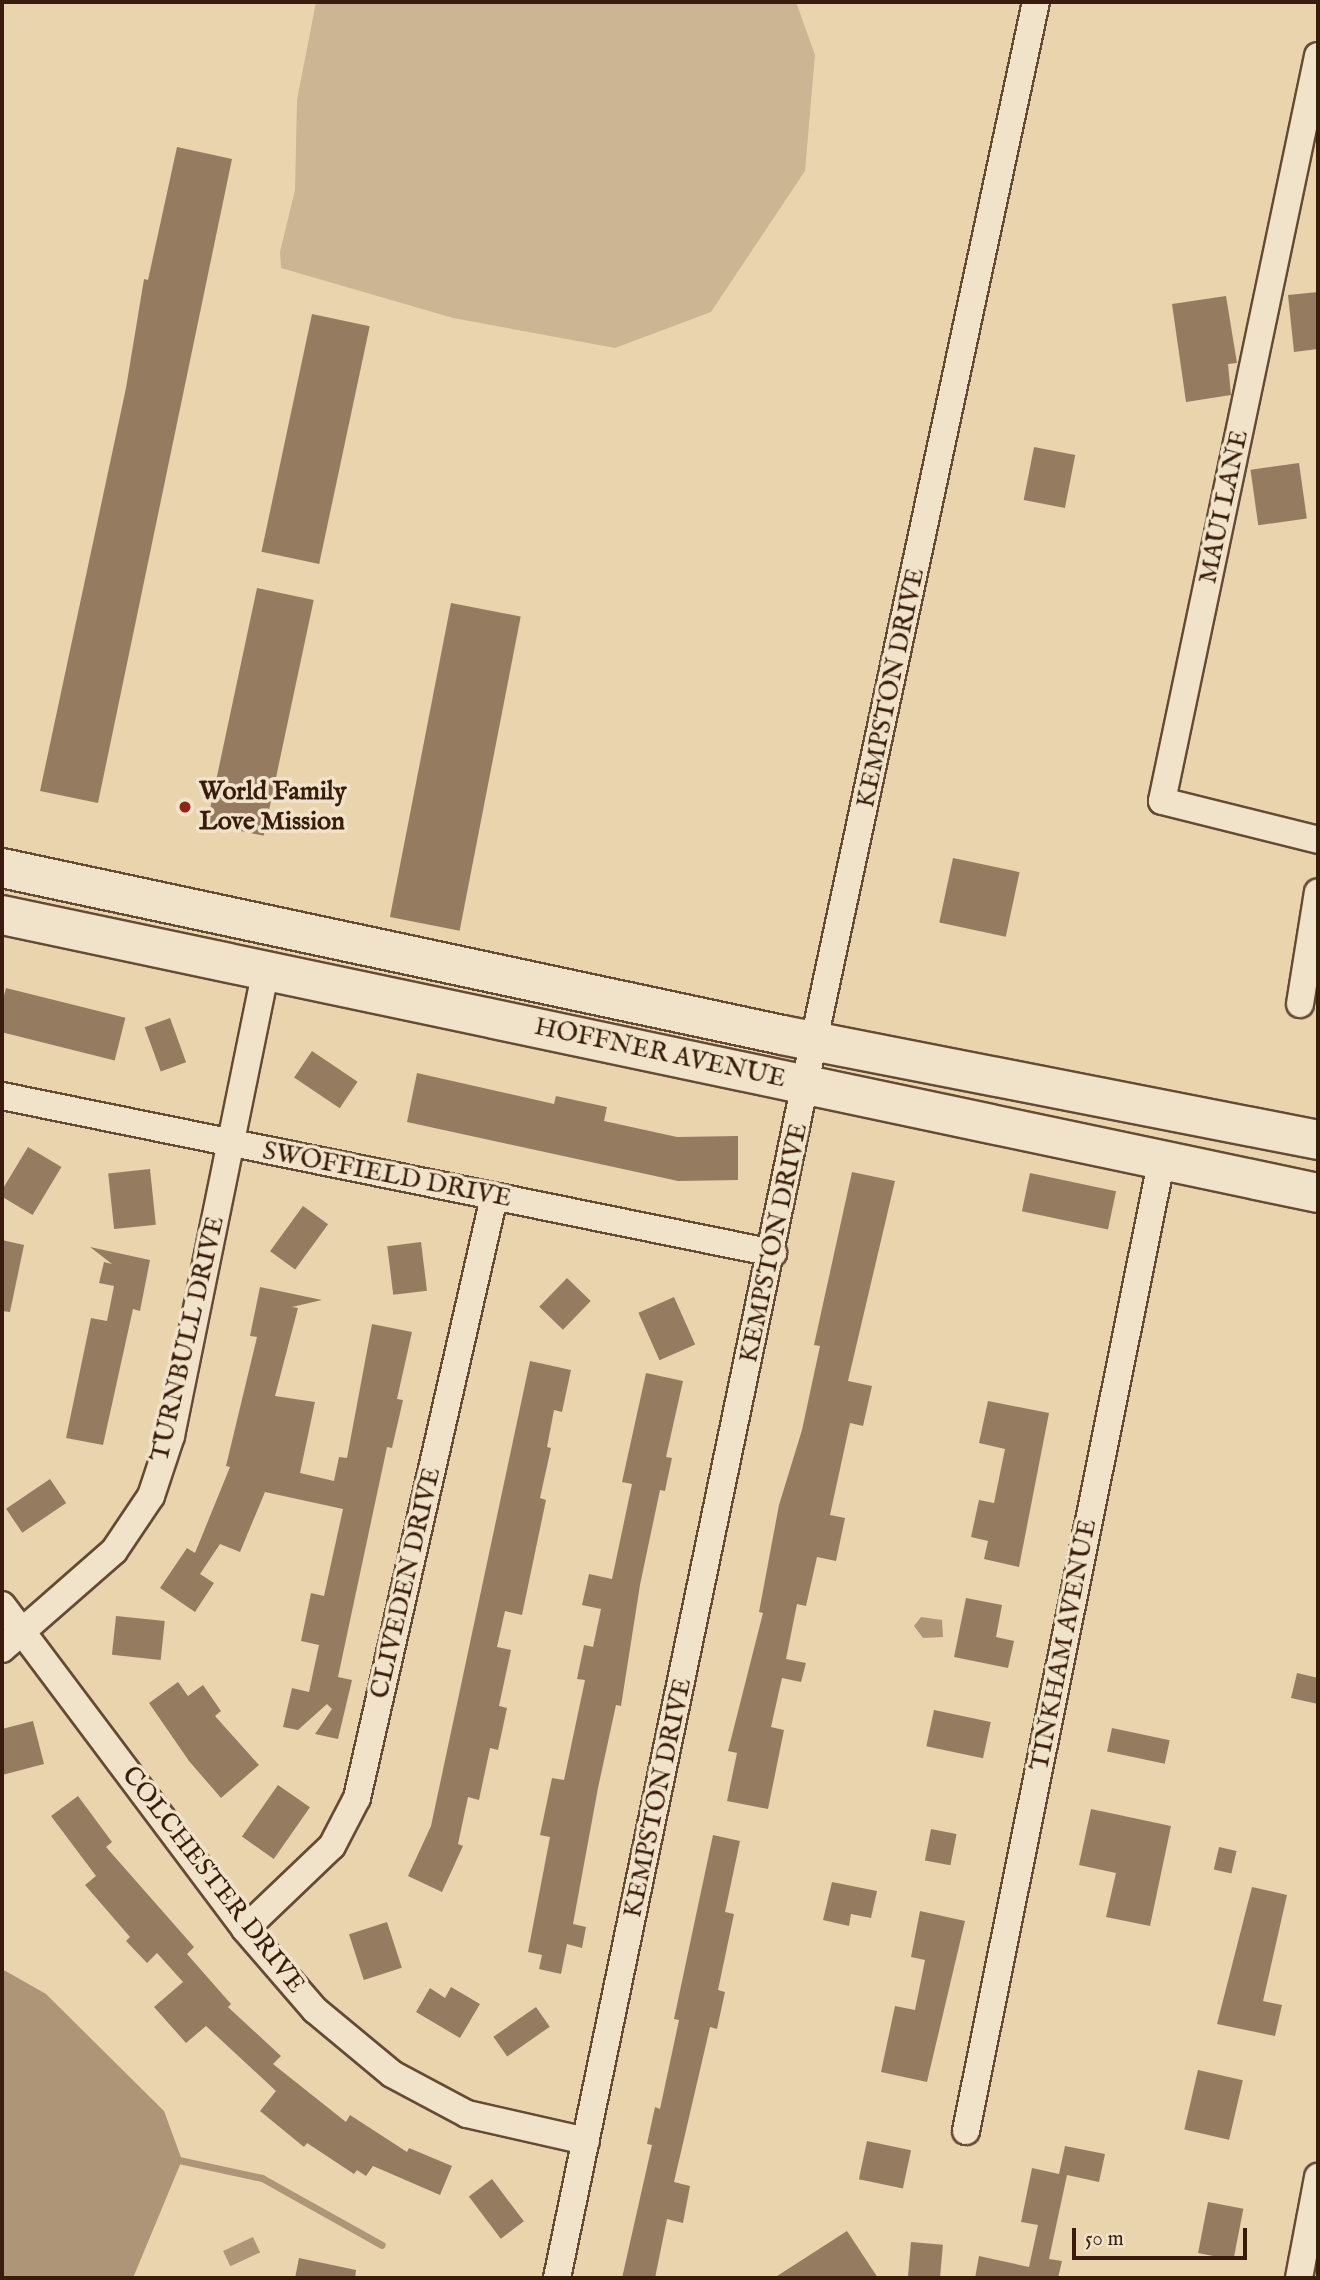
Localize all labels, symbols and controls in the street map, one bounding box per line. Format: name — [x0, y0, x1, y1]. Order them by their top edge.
street label: MAUI LANE — [1192, 427, 1256, 587]
street label: KEMPSTON DRIVE — [850, 565, 932, 811]
place label: World Family Love Mission — [199, 776, 346, 838]
marker: World Family Love Mission — [177, 799, 193, 815]
street label: HOFFNER AVENUE — [532, 1011, 788, 1095]
street label: KEMPSTON DRIVE — [733, 1120, 815, 1366]
street label: SWOFFIELD DRIVE — [260, 1136, 514, 1214]
street label: TURNBULL DRIVE — [145, 1213, 231, 1465]
street label: CLIVEDEN DRIVE — [364, 1464, 448, 1702]
street label: TINKHAM AVENUE — [1024, 1517, 1104, 1773]
street label: KEMPSTON DRIVE — [617, 1675, 699, 1921]
street label: COLCHESTER DRIVE — [115, 1760, 311, 2000]
scale bar — [1075, 2214, 1250, 2258]
text: 50 m — [1085, 2226, 1124, 2253]

